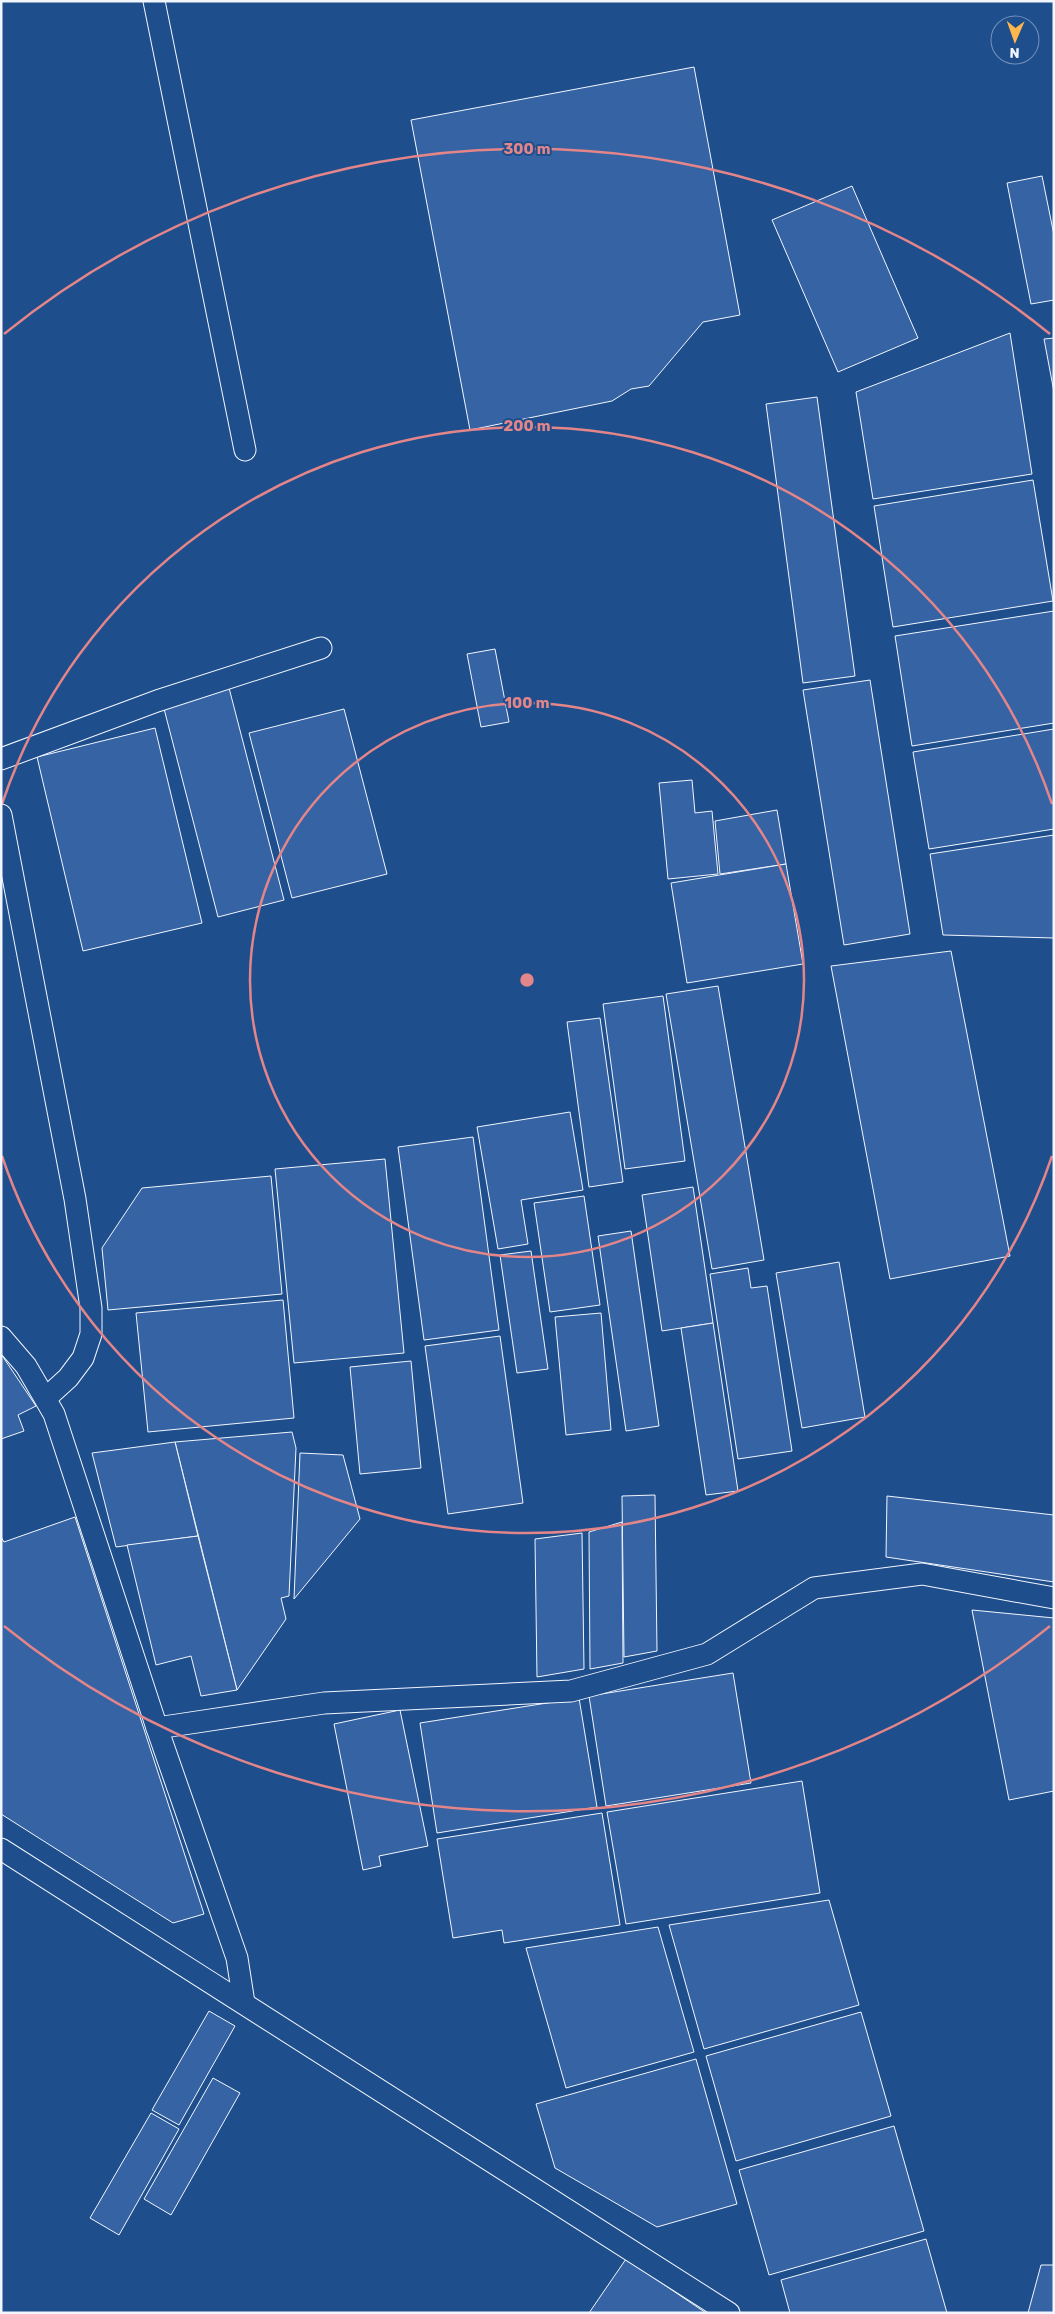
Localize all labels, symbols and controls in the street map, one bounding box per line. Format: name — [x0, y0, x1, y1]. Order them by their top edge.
north arrow — [990, 15, 1040, 65]
text: N — [1009, 44, 1020, 61]
text: 300 m — [503, 140, 551, 158]
text: 200 m — [503, 417, 551, 435]
text: 100 m — [505, 694, 549, 712]
centre of rings — [518, 971, 536, 989]

